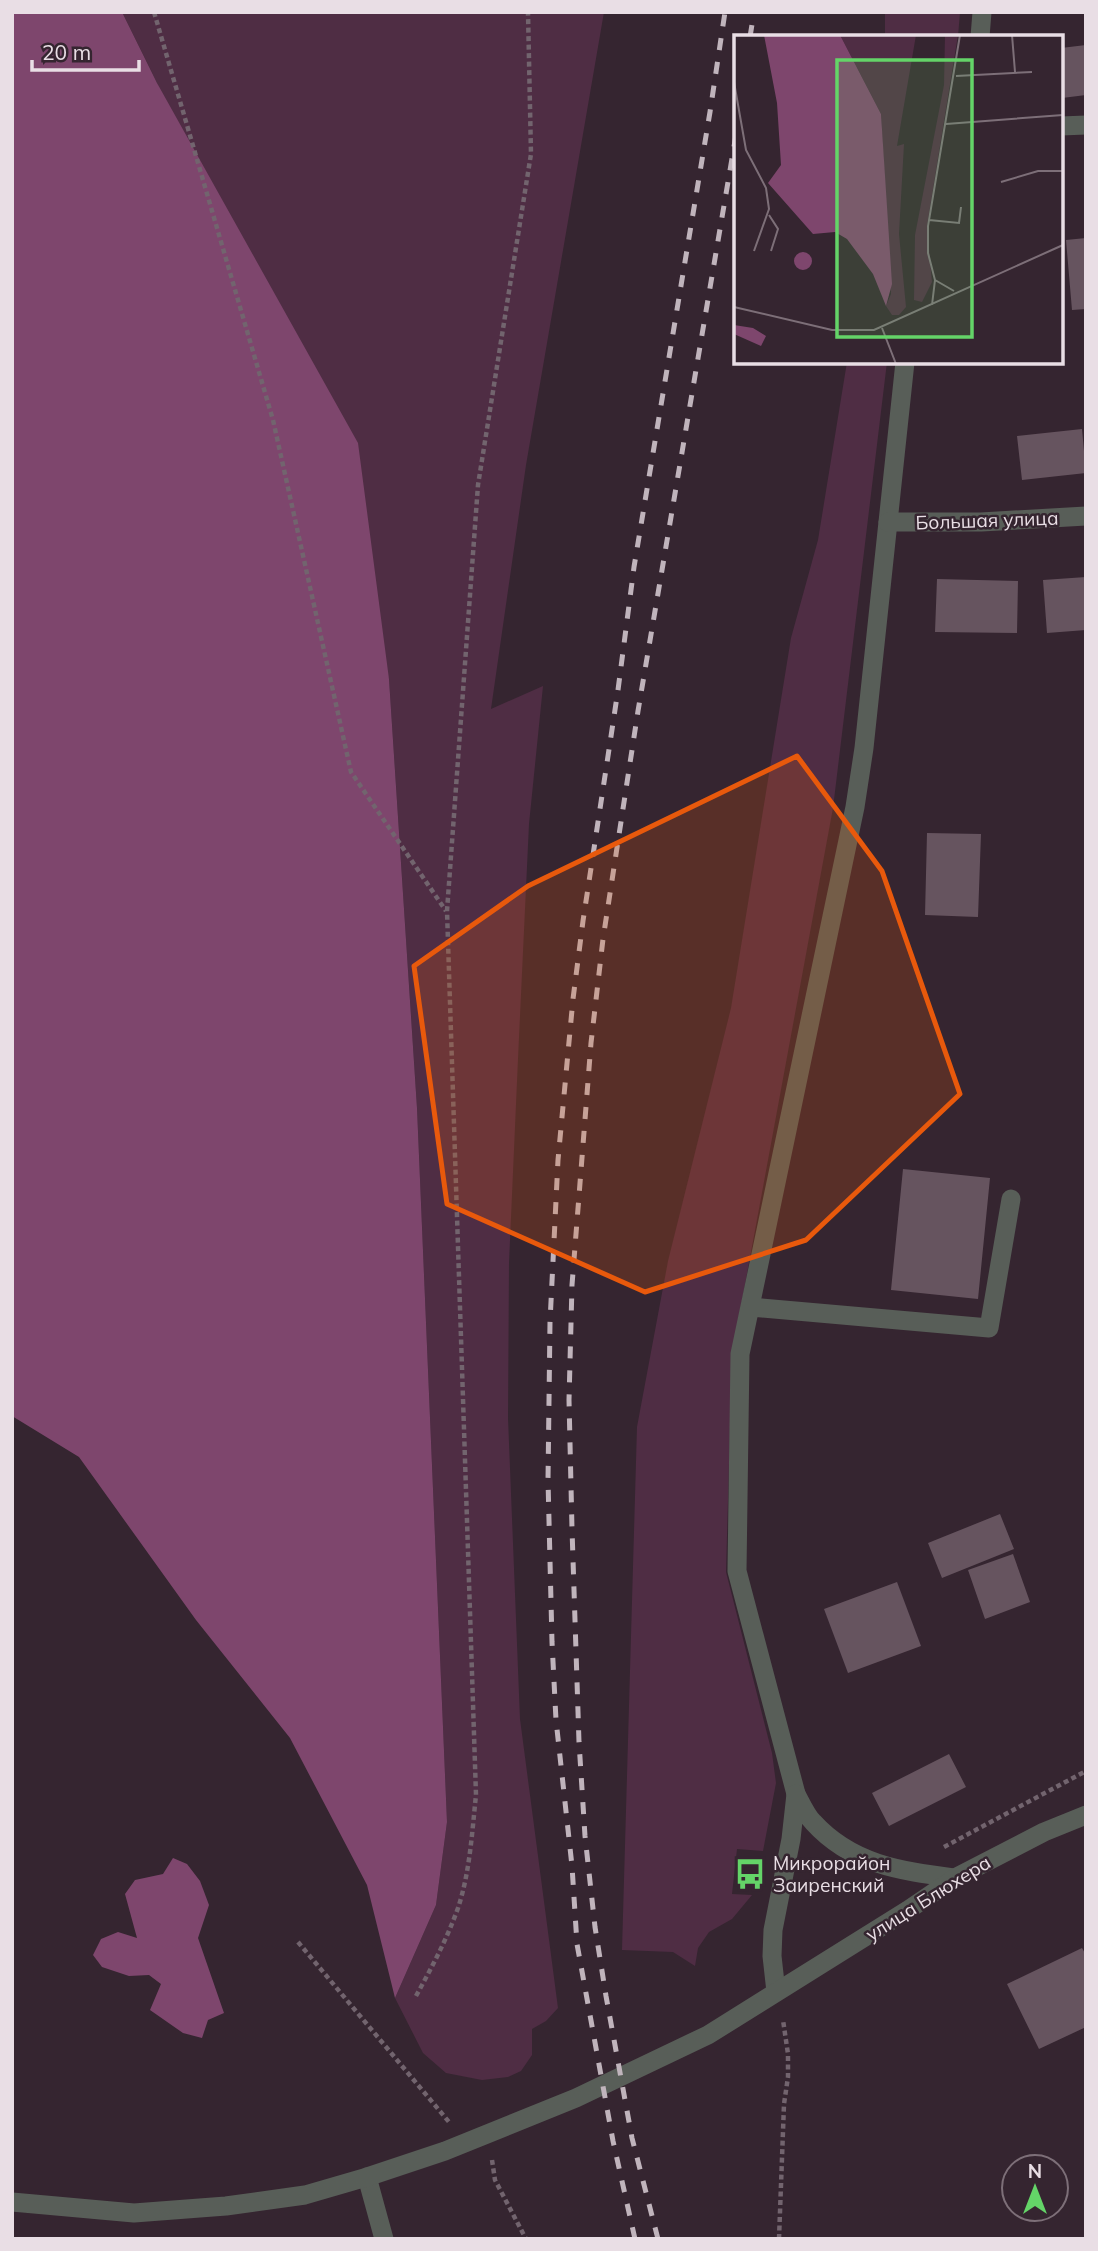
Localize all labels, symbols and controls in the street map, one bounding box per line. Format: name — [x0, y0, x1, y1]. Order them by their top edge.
scale bar — [32, 28, 138, 72]
inset map — [734, 35, 1063, 364]
text: 20 m — [42, 39, 91, 65]
street label: Большая улица — [915, 506, 1059, 534]
street label: улица Блюхера — [861, 1850, 995, 1946]
place label: Микрорайон Заиренский — [773, 1851, 890, 1897]
bus stop icon: Микрорайон Заиренский — [733, 1857, 767, 1891]
north arrow — [1000, 2153, 1070, 2223]
text: N — [1028, 2159, 1042, 2183]

